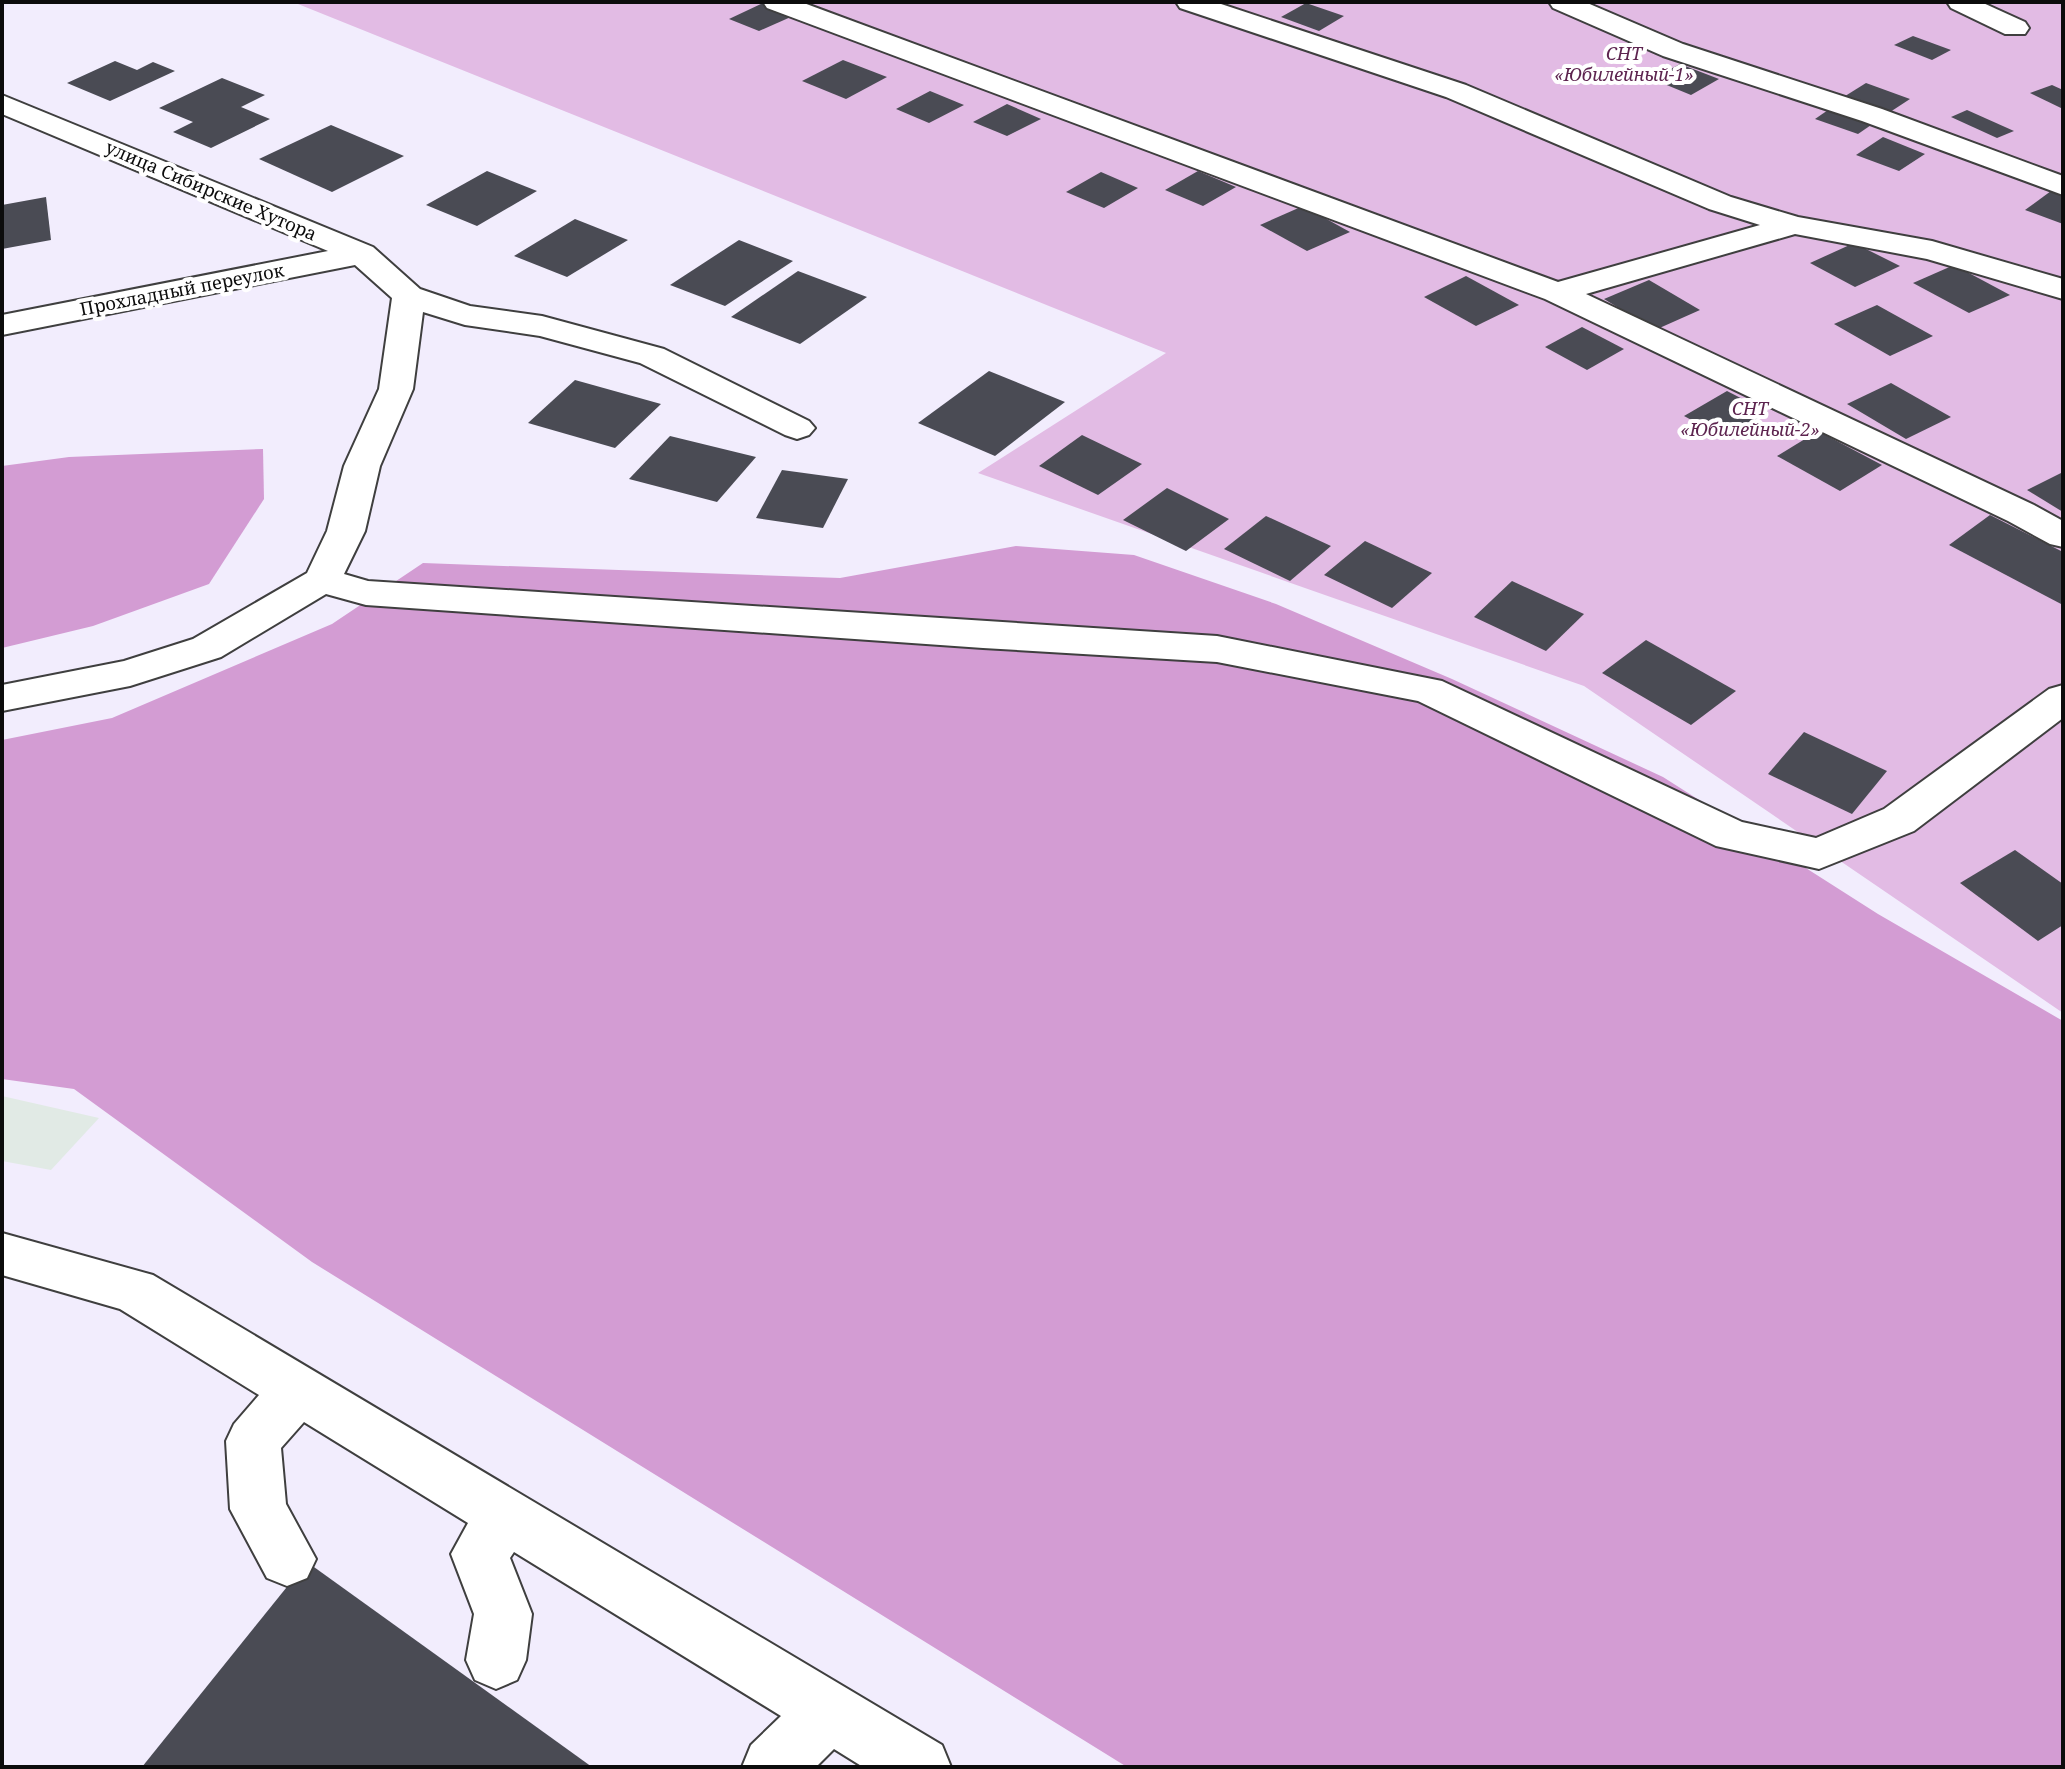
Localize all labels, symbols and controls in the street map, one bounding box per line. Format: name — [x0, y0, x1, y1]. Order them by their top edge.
park label: СНТ «Юбилейный-1» — [1554, 41, 1694, 86]
street label: улица Сибирские Хутора — [102, 135, 321, 246]
street label: Прохладный переулок — [78, 257, 286, 321]
park label: СНТ «Юбилейный-2» — [1680, 396, 1820, 441]

